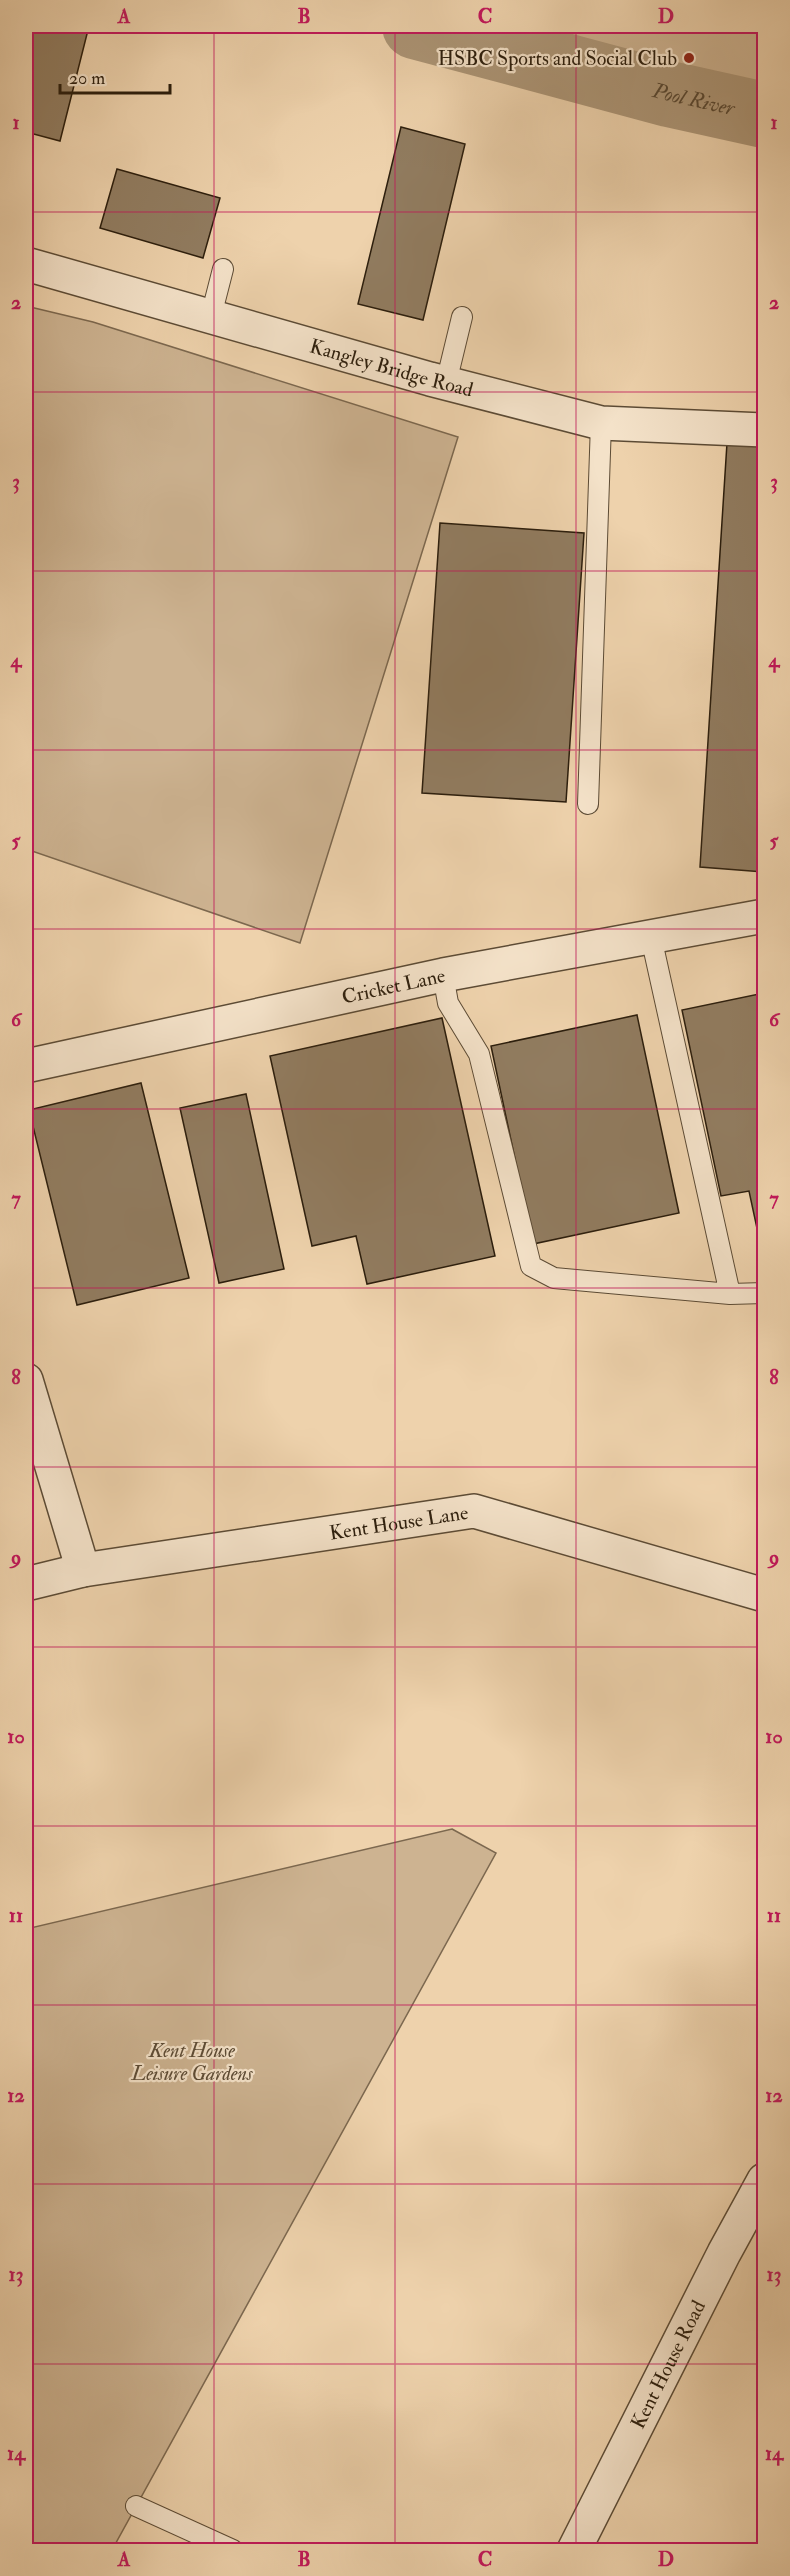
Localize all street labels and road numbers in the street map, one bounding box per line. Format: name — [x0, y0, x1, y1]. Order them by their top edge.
street label: Kangley Bridge Road — [307, 333, 476, 402]
street label: Cricket Lane — [339, 962, 447, 1009]
street label: Kent House Lane — [328, 1500, 470, 1545]
street label: Kent House Road — [625, 2296, 711, 2433]

